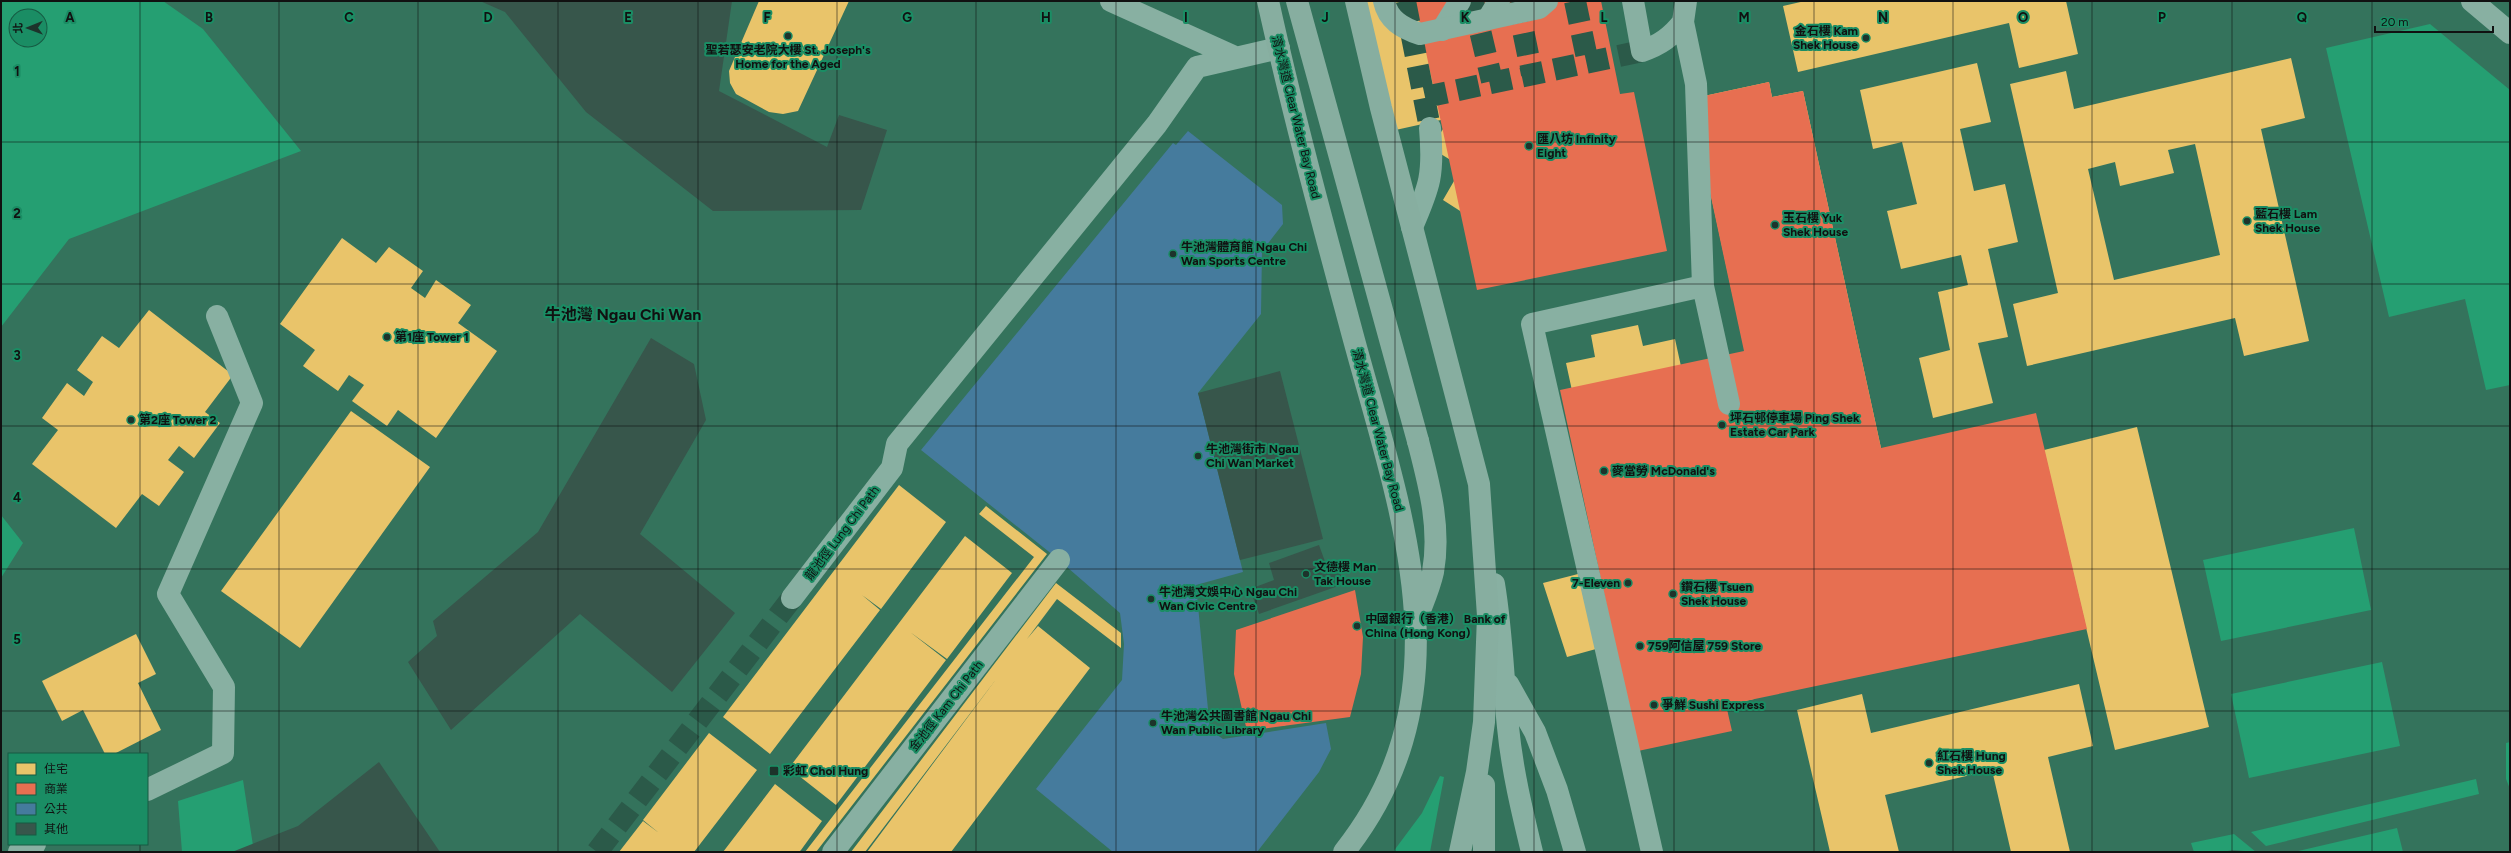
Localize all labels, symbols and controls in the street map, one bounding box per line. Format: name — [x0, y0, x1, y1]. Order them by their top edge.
north arrow — [8, 8, 48, 48]
scale bar — [2375, 8, 2493, 34]
text: A — [65, 10, 75, 25]
text: B — [205, 10, 213, 25]
text: C — [344, 10, 354, 25]
text: D — [483, 10, 493, 25]
text: E — [624, 10, 632, 25]
text: F — [763, 10, 771, 25]
text: G — [902, 10, 912, 25]
text: H — [1041, 10, 1051, 25]
text: I — [1184, 10, 1188, 25]
text: J — [1321, 10, 1329, 25]
text: K — [1461, 10, 1470, 25]
text: L — [1601, 10, 1608, 25]
text: M — [1738, 10, 1750, 25]
text: N — [1878, 10, 1888, 25]
text: O — [2018, 10, 2028, 25]
text: P — [2158, 10, 2166, 25]
text: Q — [2297, 10, 2307, 25]
text: 20 m — [2381, 15, 2409, 29]
text: 北 — [12, 23, 25, 34]
place label: 金石樓 Kam Shek House — [1793, 24, 1858, 52]
marker: 聖若瑟安老院大樓 St. Joseph's Home for the Aged — [783, 31, 793, 41]
marker: 金石樓 Kam Shek House — [1861, 33, 1871, 43]
street label: 清水灣道 Clear Water Bay Road — [1269, 34, 1323, 200]
place label: 聖若瑟安老院大樓 St. Joseph's Home for the Aged — [705, 43, 871, 71]
text: 1 — [14, 64, 20, 79]
place label: 匯八坊 Infinity Eight — [1537, 132, 1616, 160]
marker: 匯八坊 Infinity Eight — [1524, 141, 1534, 151]
text: 2 — [13, 206, 21, 221]
place label: 藍石樓 Lam Shek House — [2255, 207, 2320, 235]
place label: 玉石樓 Yuk Shek House — [1783, 211, 1848, 239]
marker: 藍石樓 Lam Shek House — [2242, 216, 2252, 226]
marker: 玉石樓 Yuk Shek House — [1770, 220, 1780, 230]
place label: 牛池灣體育館 Ngau Chi Wan Sports Centre — [1181, 240, 1307, 268]
marker: 牛池灣體育館 Ngau Chi Wan Sports Centre — [1168, 249, 1178, 259]
district label: 牛池灣 Ngau Chi Wan — [545, 305, 701, 324]
place label: 第1座 Tower 1 — [395, 330, 469, 344]
marker: 第1座 Tower 1 — [382, 332, 392, 342]
street label: 清水灣道 Clear Water Bay Road — [1350, 347, 1406, 513]
text: 3 — [13, 348, 21, 363]
place label: 坪石邨停車場 Ping Shek Estate Car Park — [1730, 411, 1860, 439]
place label: 第2座 Tower 2 — [139, 413, 217, 427]
marker: 第2座 Tower 2 — [126, 415, 136, 425]
marker: 坪石邨停車場 Ping Shek Estate Car Park — [1717, 420, 1727, 430]
place label: 牛池灣街市 Ngau Chi Wan Market — [1206, 442, 1299, 470]
marker: 牛池灣街市 Ngau Chi Wan Market — [1193, 451, 1203, 461]
place label: 麥當勞 McDonald's — [1612, 464, 1715, 478]
marker: 麥當勞 McDonald's — [1599, 466, 1609, 476]
street label: 龍池徑 Lung Chi Path — [802, 483, 882, 583]
text: 4 — [13, 490, 21, 505]
place label: 文德樓 Man Tak House — [1314, 560, 1377, 588]
marker: 文德樓 Man Tak House — [1301, 569, 1311, 579]
place label: 7-Eleven — [1572, 576, 1620, 590]
marker: 7-Eleven — [1623, 578, 1633, 588]
place label: 鑽石樓 Tsuen Shek House — [1681, 580, 1752, 608]
place label: 牛池灣文娛中心 Ngau Chi Wan Civic Centre — [1159, 585, 1297, 613]
marker: 鑽石樓 Tsuen Shek House — [1668, 589, 1678, 599]
marker: 牛池灣文娛中心 Ngau Chi Wan Civic Centre — [1146, 594, 1156, 604]
place label: 中國銀行（香港） Bank of China (Hong Kong) — [1365, 612, 1506, 640]
marker: 中國銀行（香港） Bank of China (Hong Kong) — [1352, 621, 1362, 631]
text: 5 — [13, 632, 21, 647]
place label: 759阿信屋 759 Store — [1648, 639, 1761, 653]
marker: 759阿信屋 759 Store — [1635, 641, 1645, 651]
street label: 金池徑 Kam Chi Path — [906, 658, 986, 754]
place label: 爭鮮 Sushi Express — [1662, 698, 1765, 712]
marker: 爭鮮 Sushi Express — [1649, 700, 1659, 710]
place label: 牛池灣公共圖書館 Ngau Chi Wan Public Library — [1161, 709, 1311, 737]
marker: 牛池灣公共圖書館 Ngau Chi Wan Public Library — [1148, 718, 1158, 728]
place label: 紅石樓 Hung Shek House — [1937, 749, 2006, 777]
legend — [8, 753, 148, 845]
marker: 紅石樓 Hung Shek House — [1924, 758, 1934, 768]
text: 住宅 — [44, 762, 68, 776]
place label: 彩虹 Choi Hung — [783, 764, 868, 778]
marker: 彩虹 Choi Hung — [768, 765, 780, 777]
text: 商業 — [44, 782, 68, 796]
text: 公共 — [44, 802, 68, 816]
text: 其他 — [44, 822, 68, 836]

